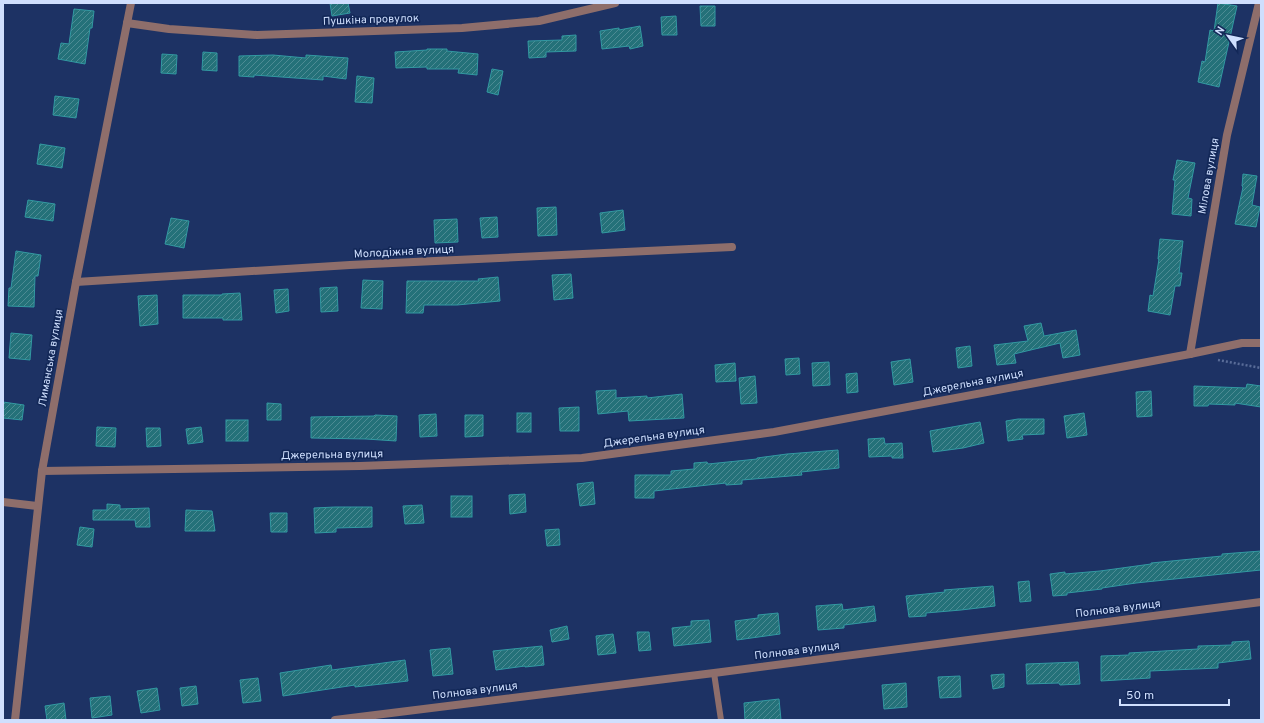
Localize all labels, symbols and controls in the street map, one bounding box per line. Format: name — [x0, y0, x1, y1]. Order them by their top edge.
street label: Пушкіна провулок — [323, 11, 419, 29]
north arrow — [1208, 16, 1248, 56]
text: N — [1212, 24, 1228, 38]
street label: Мілова вулиця — [1195, 137, 1223, 215]
street label: Молодіжна вулиця — [354, 242, 454, 262]
street label: Лиманська вулиця — [36, 308, 66, 408]
street label: Джерельна вулиця — [921, 366, 1025, 400]
street label: Джерельна вулиця — [602, 423, 706, 451]
street label: Джерельна вулиця — [281, 447, 383, 463]
street label: Полнова вулиця — [1075, 597, 1161, 621]
street label: Полнова вулиця — [754, 639, 840, 663]
street label: Полнова вулиця — [432, 679, 518, 703]
scale bar — [1120, 681, 1229, 707]
text: 50 m — [1126, 688, 1154, 704]

